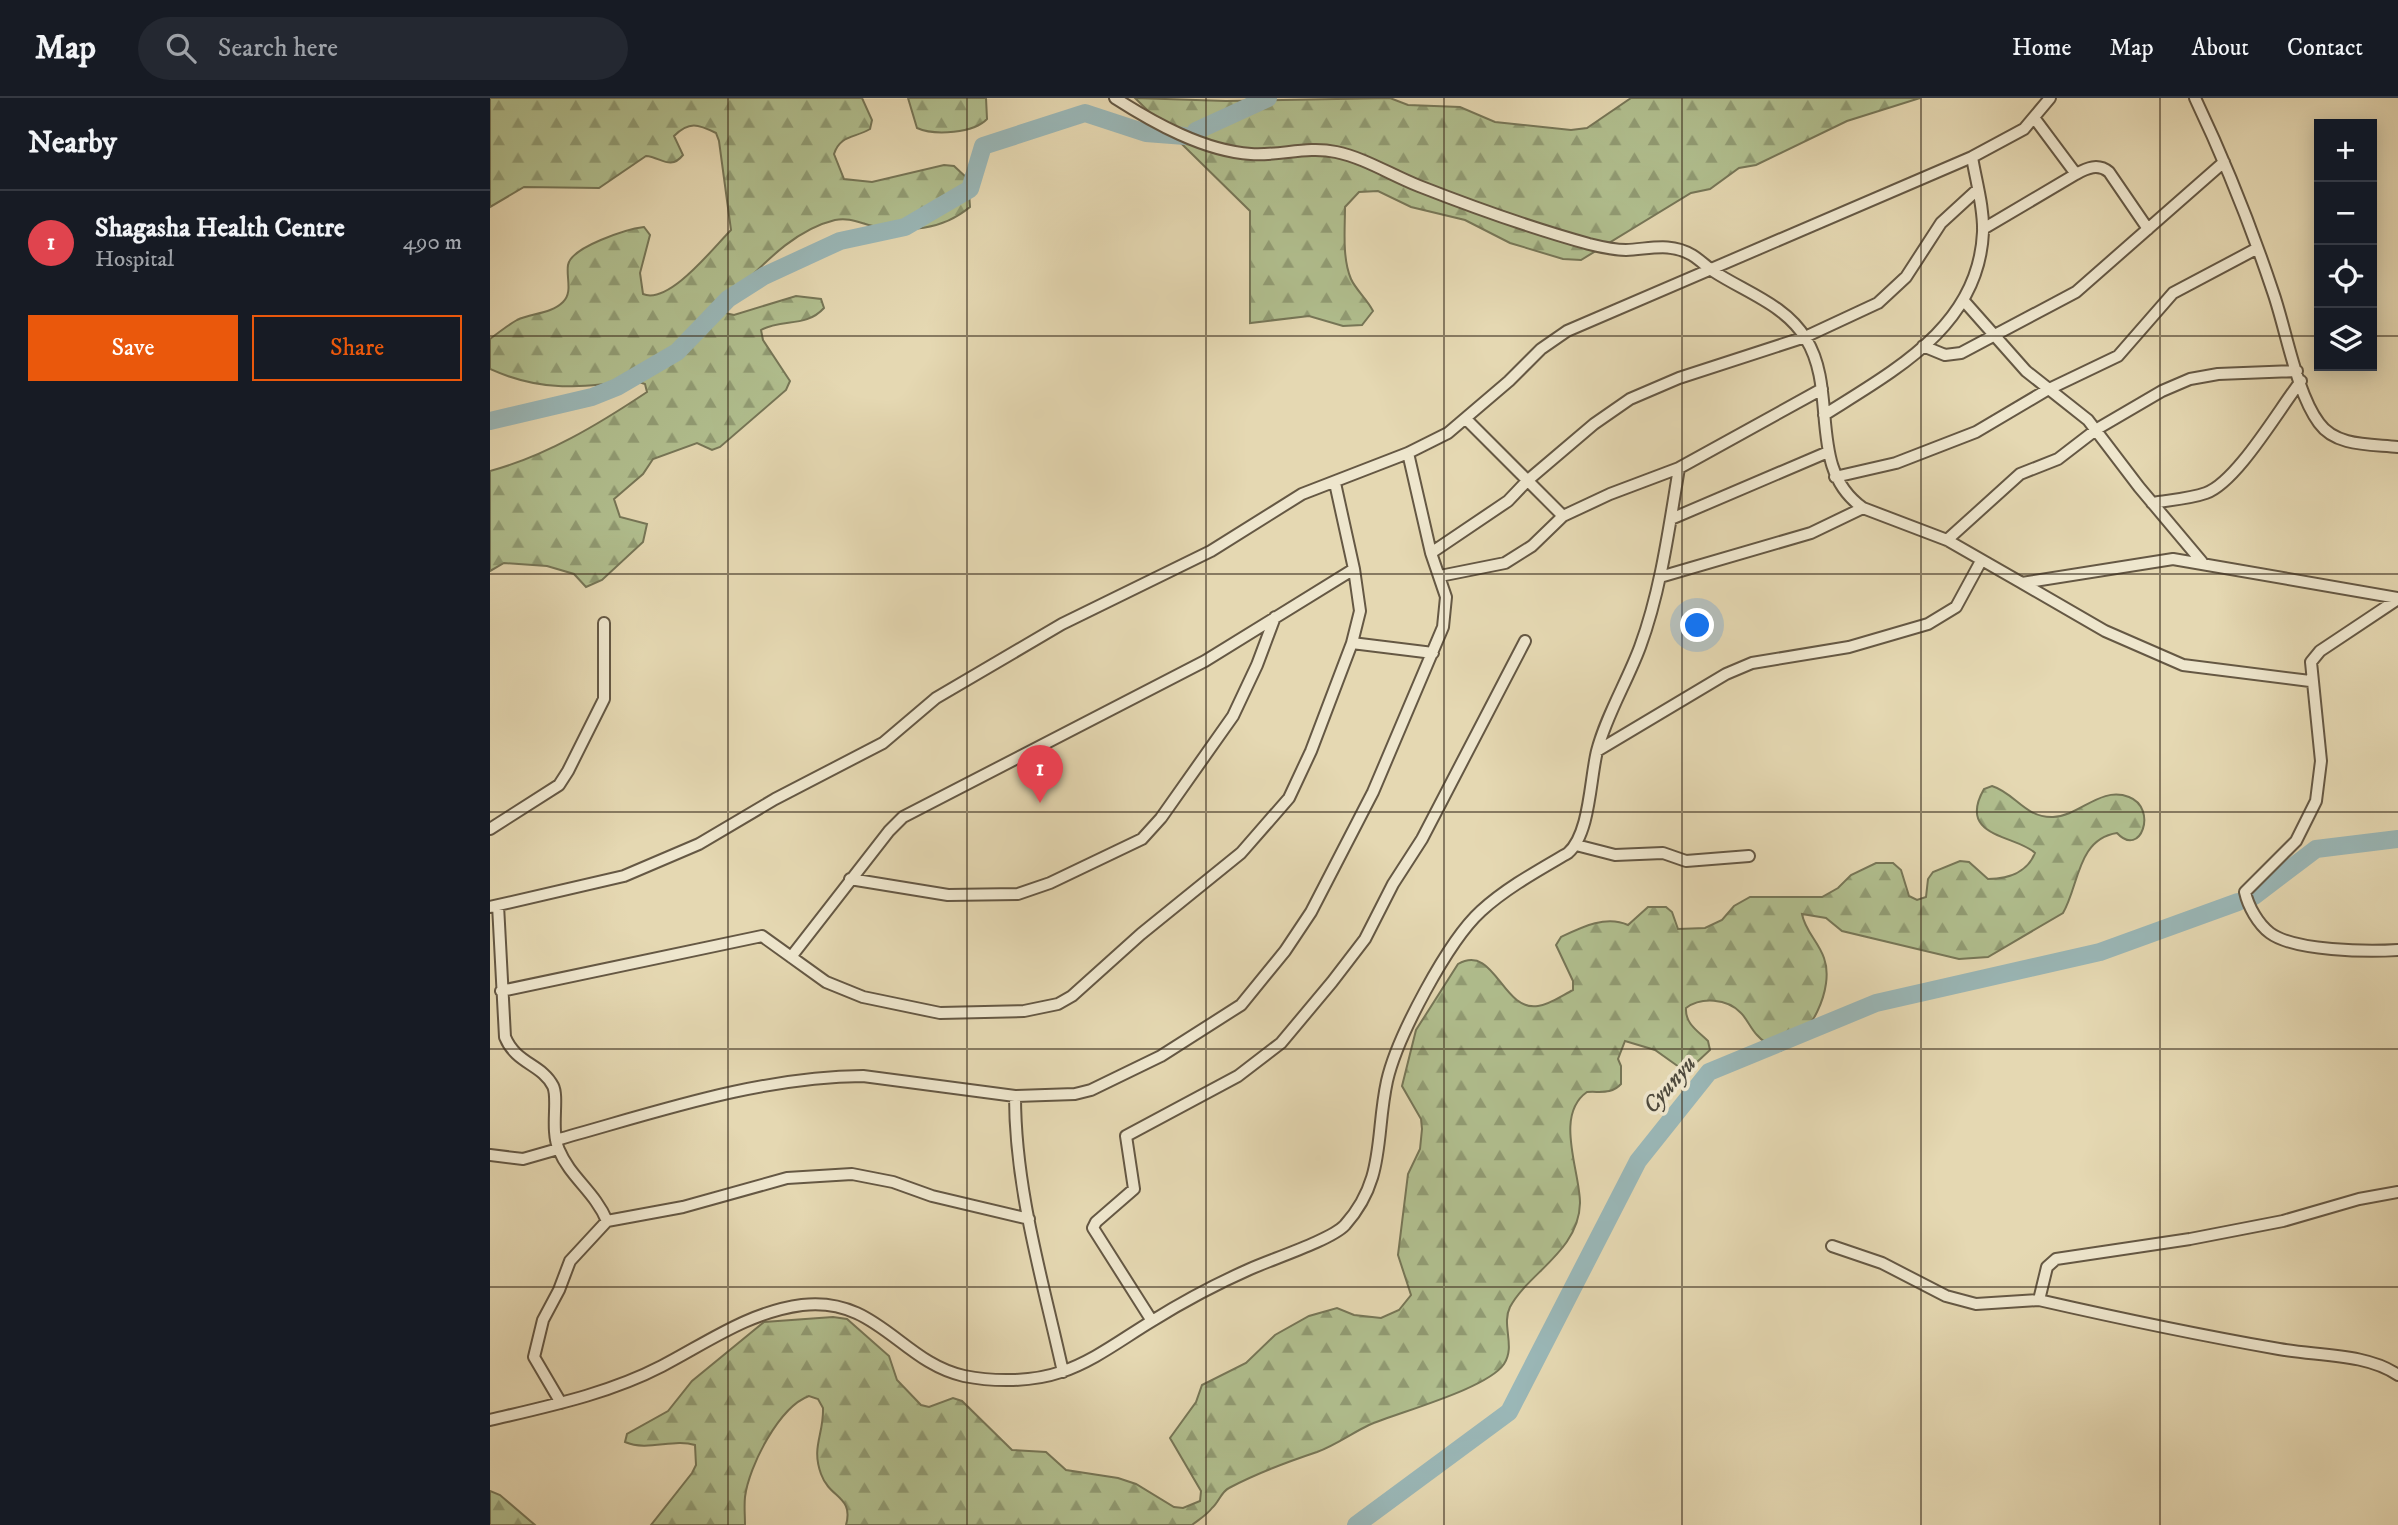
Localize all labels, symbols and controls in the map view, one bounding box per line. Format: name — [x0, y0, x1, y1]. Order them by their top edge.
search box — [138, 17, 628, 80]
text: Map — [35, 28, 96, 69]
icon: search — [162, 29, 200, 67]
text: Search here — [218, 32, 338, 65]
text: Home — [2012, 33, 2071, 63]
text: Map — [2109, 33, 2154, 63]
text: About — [2192, 33, 2249, 63]
text: Contact — [2287, 33, 2363, 63]
map controls — [2314, 119, 2377, 371]
button: + — [2314, 119, 2377, 182]
text: Nearby — [28, 125, 117, 162]
button: − — [2314, 182, 2377, 245]
text: Shagasha Health Centre — [95, 212, 345, 245]
text: 1 — [47, 228, 55, 257]
text: 490 m — [403, 228, 462, 257]
text: Hospital — [95, 245, 174, 274]
button: locate — [2314, 245, 2377, 308]
button: layers — [2314, 308, 2377, 371]
button: Save — [28, 315, 238, 381]
button: Share — [252, 315, 462, 381]
your location — [1680, 608, 1714, 642]
pin: 1 — [1017, 745, 1063, 803]
water label: Cyunyu — [1637, 1050, 1703, 1120]

